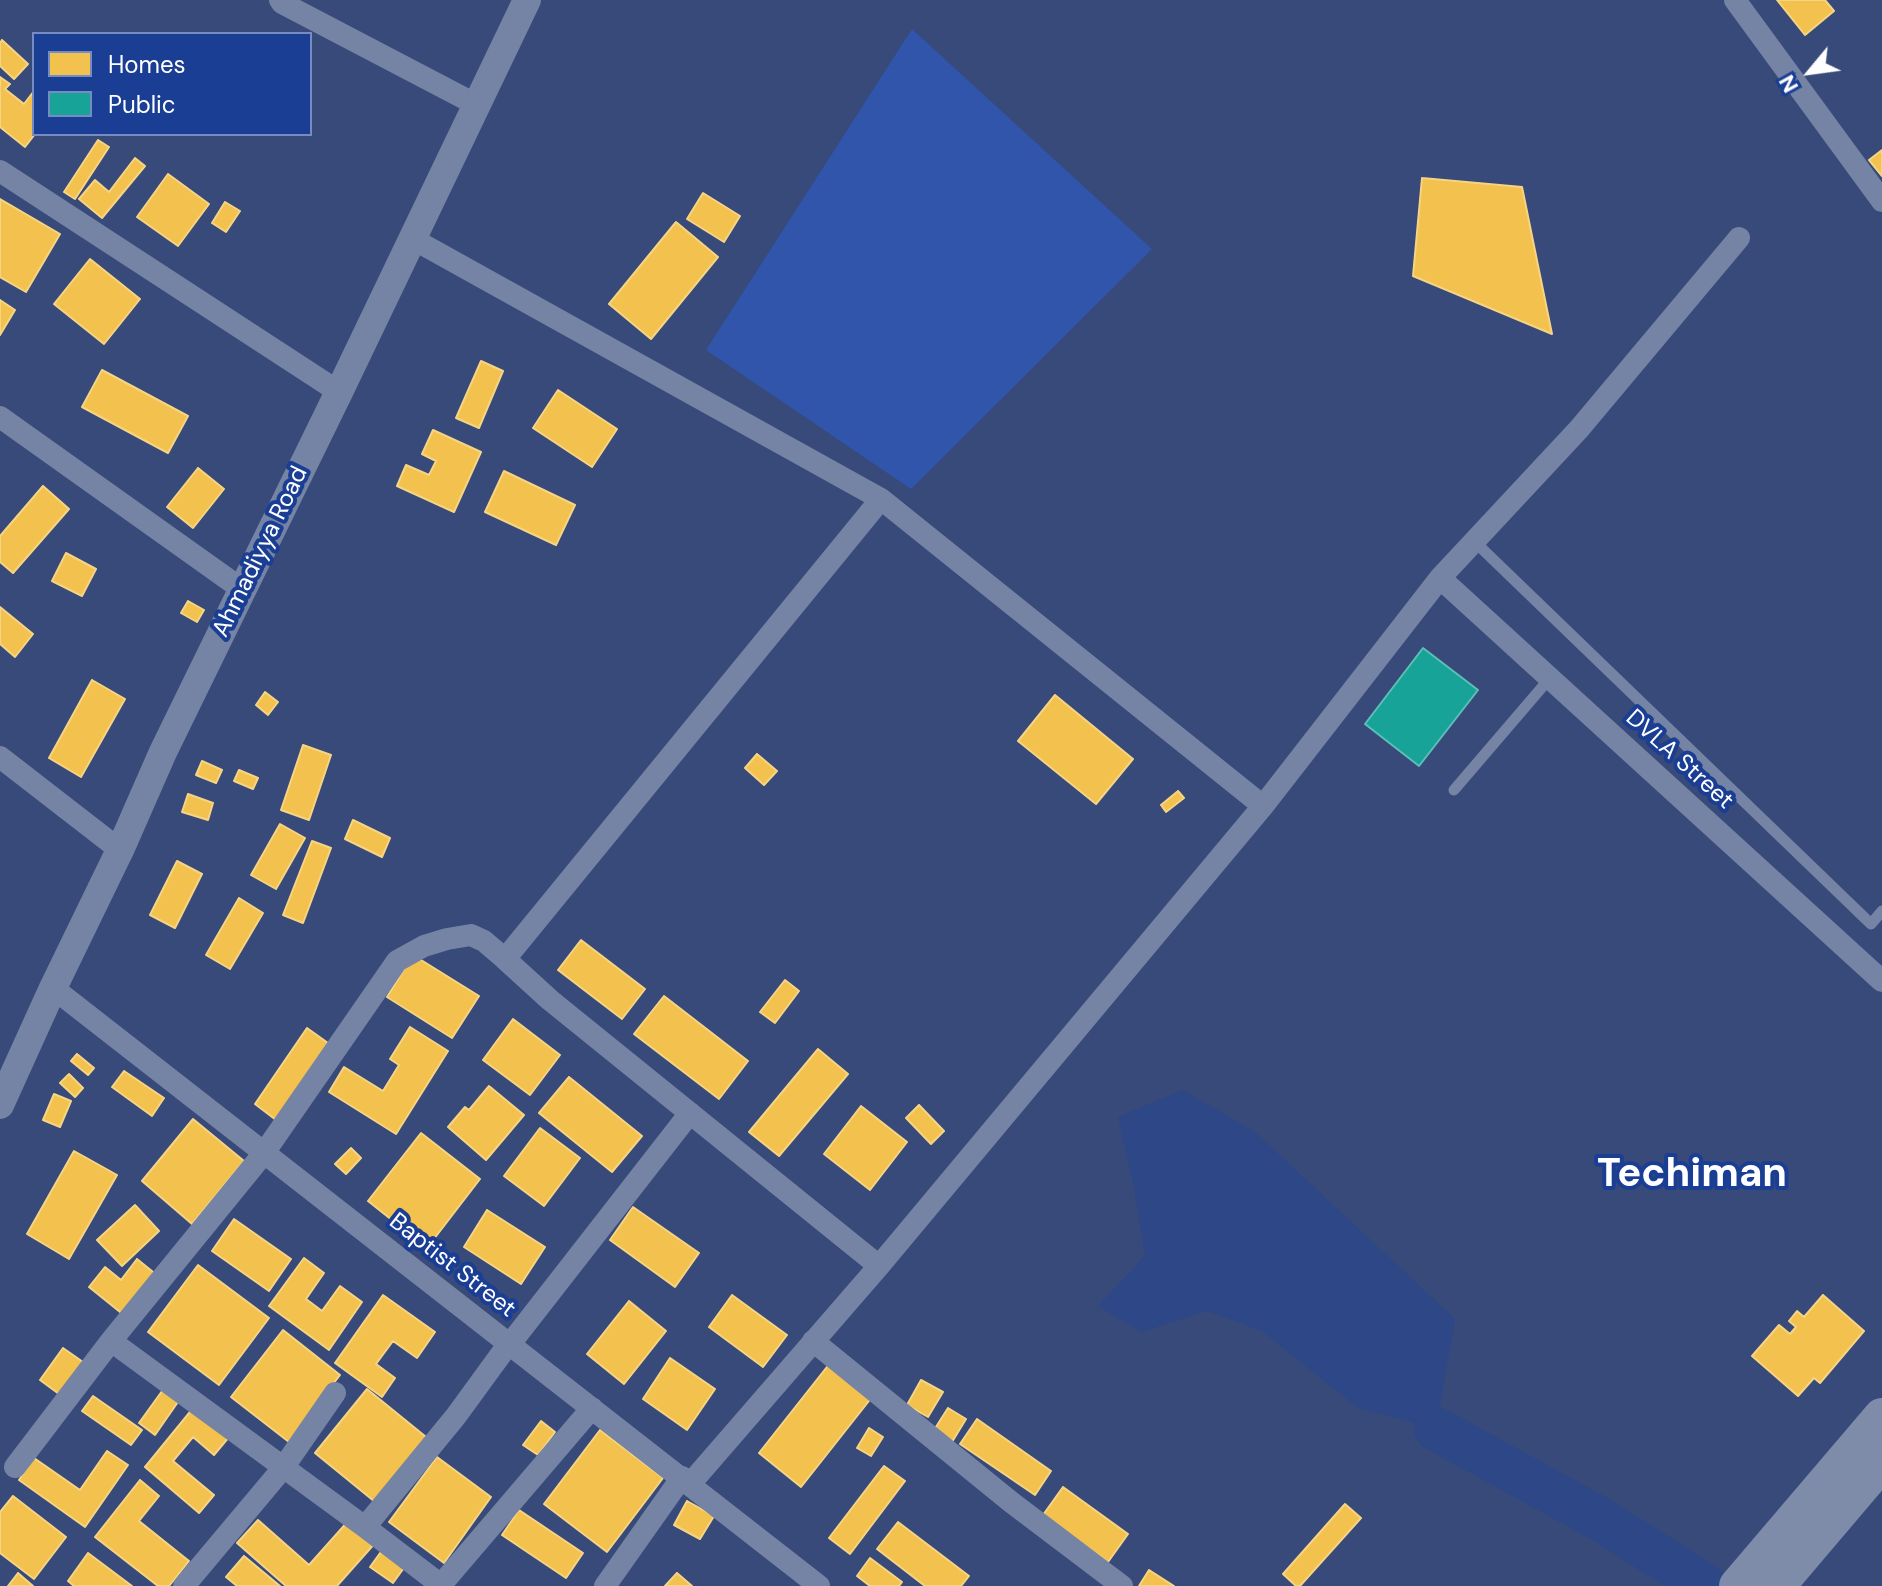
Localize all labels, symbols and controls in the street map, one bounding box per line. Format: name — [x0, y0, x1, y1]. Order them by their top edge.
legend — [32, 32, 312, 136]
north arrow — [1770, 32, 1850, 112]
text: Homes — [108, 49, 186, 80]
text: N — [1772, 70, 1805, 98]
text: Public — [108, 89, 176, 120]
street label: Ahmadiyya Road — [207, 462, 315, 642]
street label: DVLA Street — [1619, 704, 1739, 816]
district label: Techiman — [1597, 1152, 1787, 1200]
street label: Baptist Street — [383, 1208, 521, 1324]

